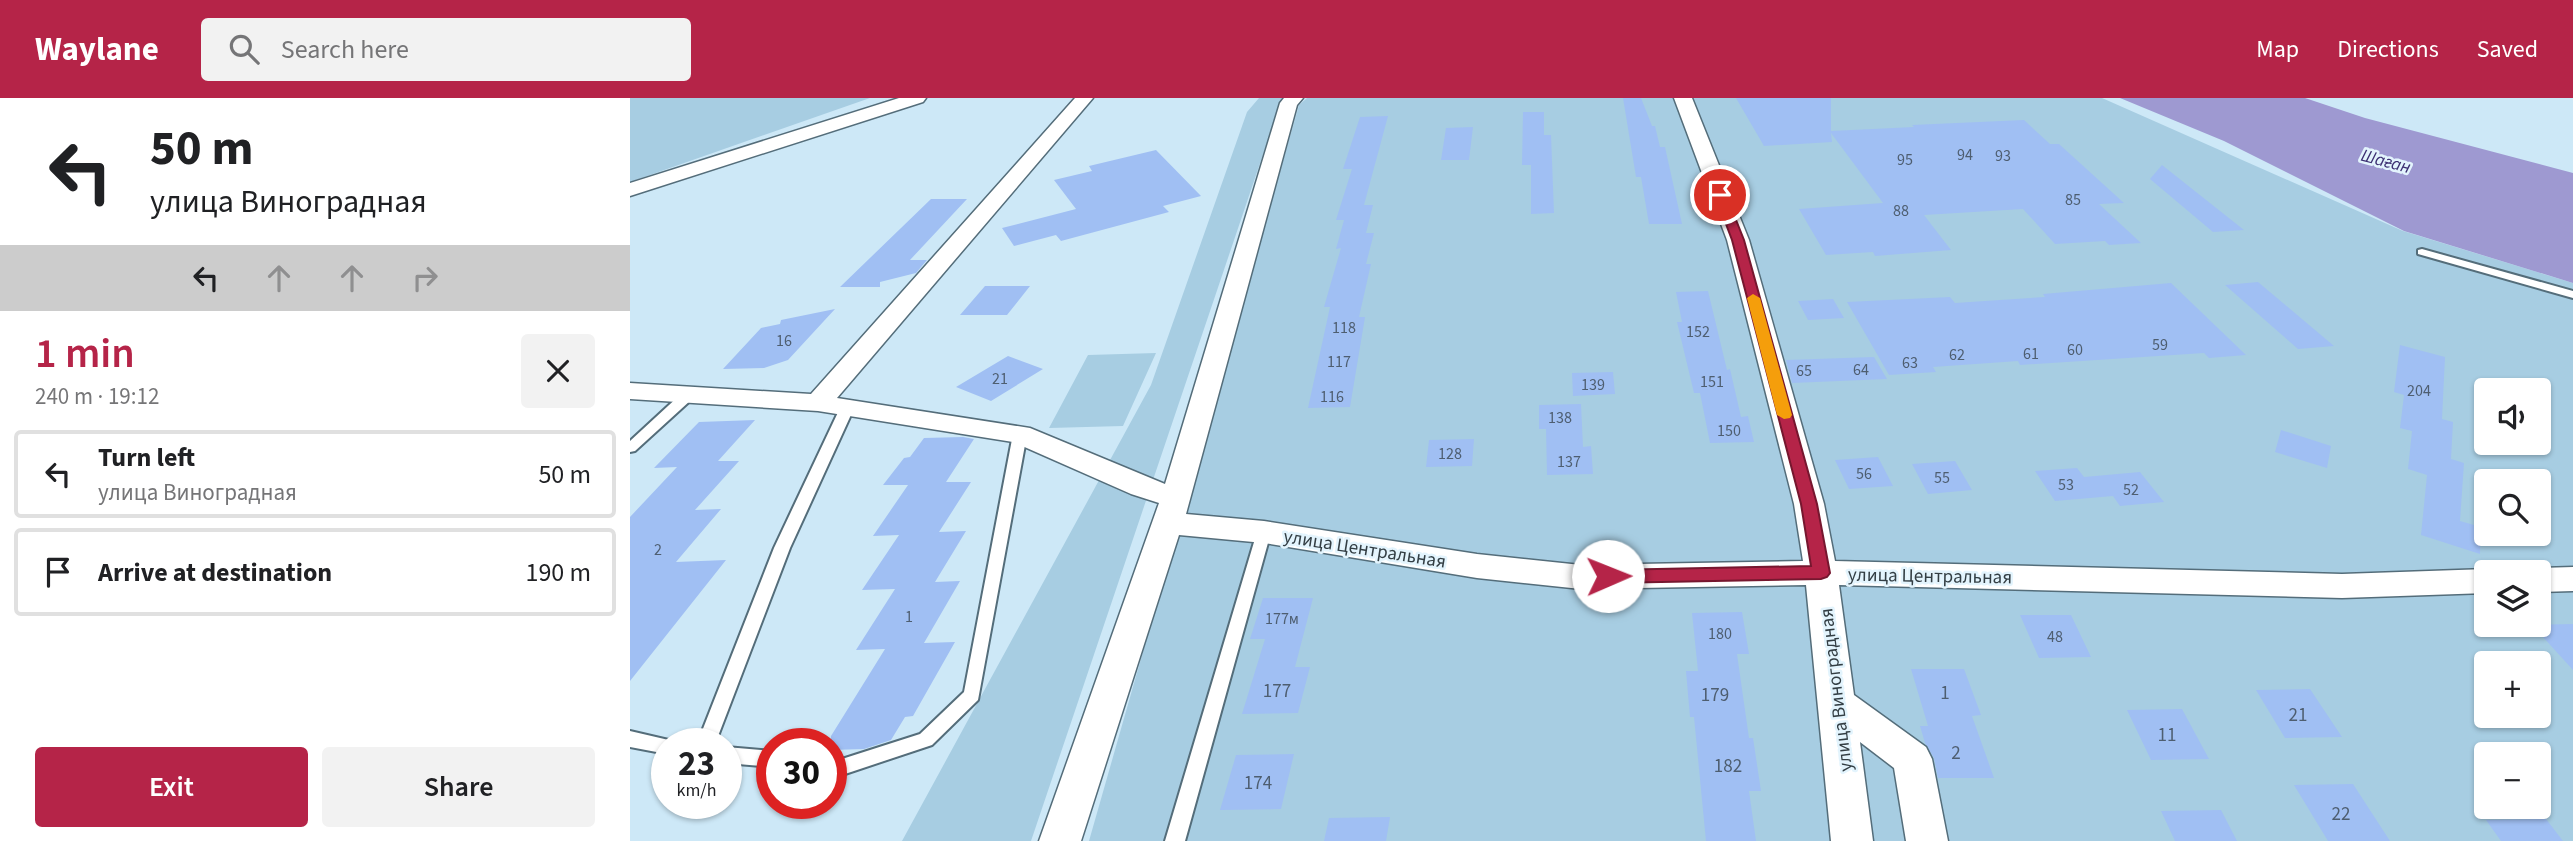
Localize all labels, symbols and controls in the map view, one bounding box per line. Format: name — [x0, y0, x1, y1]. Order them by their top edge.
search box — [201, 18, 691, 81]
text: Waylane — [35, 26, 159, 73]
icon: search — [225, 30, 263, 68]
text: Search here — [281, 31, 409, 68]
text: Map — [2256, 32, 2299, 67]
text: Directions — [2337, 32, 2439, 67]
text: Saved — [2477, 32, 2538, 67]
text: 50 m — [150, 114, 254, 184]
icon: left — [35, 126, 126, 217]
water label: Шаған — [2358, 143, 2414, 180]
house number: 94 — [1957, 144, 1973, 166]
house number: 93 — [1995, 145, 2011, 167]
house number: 95 — [1897, 149, 1913, 171]
pin — [1690, 165, 1750, 225]
icon: arrive — [1701, 176, 1739, 214]
text: улица Виноградная — [150, 179, 427, 225]
house number: 85 — [2065, 189, 2081, 211]
house number: 88 — [1893, 200, 1909, 222]
icon: left — [187, 259, 225, 297]
icon: ahead — [260, 259, 298, 297]
icon: ahead — [333, 259, 371, 297]
icon: right — [406, 259, 444, 297]
house number: 118 — [1332, 317, 1356, 339]
house number: 152 — [1686, 321, 1710, 343]
text: 1 min — [35, 324, 135, 384]
house number: 16 — [776, 330, 792, 352]
button: close — [521, 334, 595, 408]
house number: 59 — [2152, 334, 2168, 356]
house number: 60 — [2067, 339, 2083, 361]
house number: 61 — [2023, 343, 2039, 365]
house number: 62 — [1949, 344, 1965, 366]
house number: 117 — [1327, 351, 1351, 373]
house number: 63 — [1902, 352, 1918, 374]
house number: 64 — [1853, 359, 1869, 381]
house number: 65 — [1796, 360, 1812, 382]
house number: 21 — [992, 368, 1008, 390]
house number: 151 — [1700, 371, 1724, 393]
house number: 139 — [1581, 374, 1605, 396]
map controls — [2474, 378, 2551, 819]
button: sound — [2474, 378, 2551, 455]
text: 240 m · 19:12 — [35, 380, 159, 413]
house number: 204 — [2407, 380, 2431, 402]
house number: 116 — [1320, 386, 1344, 408]
house number: 138 — [1548, 407, 1572, 429]
house number: 150 — [1717, 420, 1741, 442]
text: Turn left — [98, 439, 195, 476]
house number: 128 — [1438, 443, 1462, 465]
house number: 137 — [1557, 451, 1581, 473]
icon: left — [39, 455, 77, 493]
text: 50 m — [538, 456, 591, 493]
house number: 56 — [1856, 463, 1872, 485]
house number: 55 — [1934, 467, 1950, 489]
button: search — [2474, 469, 2551, 546]
house number: 53 — [2058, 474, 2074, 496]
text: улица Виноградная — [98, 476, 297, 509]
house number: 52 — [2123, 479, 2139, 501]
street label: улица Центральная — [1282, 523, 1448, 576]
house number: 2 — [654, 539, 662, 561]
position arrow — [1571, 539, 1645, 613]
icon: arrive — [39, 553, 77, 591]
text: Arrive at destination — [98, 554, 332, 591]
text: 190 m — [525, 554, 591, 591]
button: layers — [2474, 560, 2551, 637]
street label: улица Центральная — [1848, 562, 2012, 591]
house number: 1 — [905, 606, 913, 628]
street label: улица Виноградная — [1813, 607, 1860, 773]
house number: 177м — [1265, 608, 1299, 630]
house number: 180 — [1708, 623, 1732, 645]
house number: 48 — [2047, 626, 2063, 648]
button: + — [2474, 651, 2551, 728]
house number: 177 — [1263, 678, 1291, 705]
house number: 1 — [1940, 680, 1950, 707]
house number: 179 — [1701, 682, 1729, 709]
house number: 21 — [2289, 702, 2307, 729]
house number: 11 — [2158, 722, 2176, 749]
speed limit sign: 30 — [756, 728, 847, 819]
text: 23 — [678, 739, 715, 789]
house number: 2 — [1951, 740, 1961, 767]
button: − — [2474, 742, 2551, 819]
button: Exit — [35, 747, 308, 827]
button: Share — [322, 747, 595, 827]
house number: 182 — [1714, 753, 1742, 780]
house number: 174 — [1244, 770, 1272, 797]
text: km/h — [677, 778, 716, 803]
house number: 22 — [2332, 801, 2350, 828]

